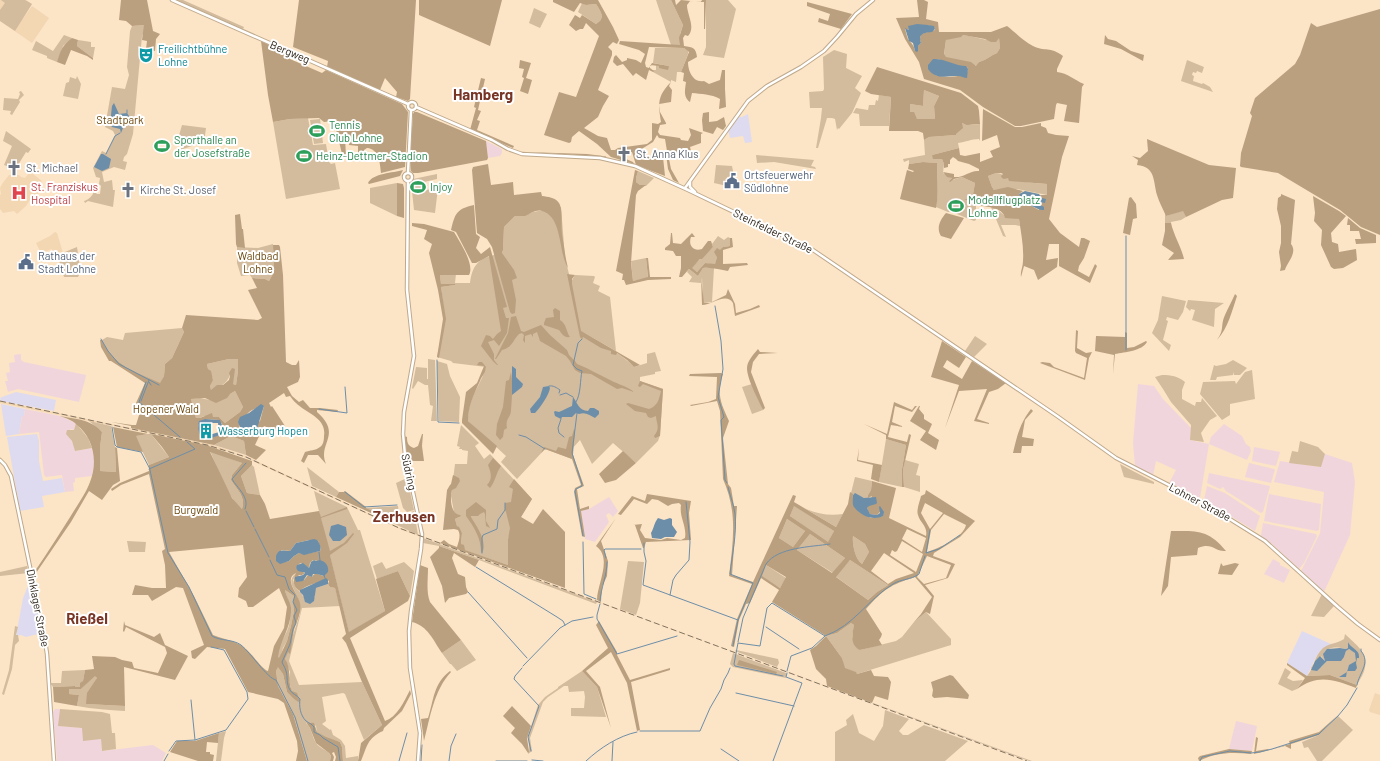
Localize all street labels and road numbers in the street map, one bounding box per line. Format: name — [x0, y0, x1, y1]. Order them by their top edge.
street label: Bergweg — [268, 37, 312, 66]
street label: Steinfelder Straße — [731, 206, 815, 255]
street label: Südring — [399, 452, 420, 491]
street label: Lohner Straße — [1167, 480, 1233, 523]
street label: Dinklager Straße — [25, 568, 52, 648]

